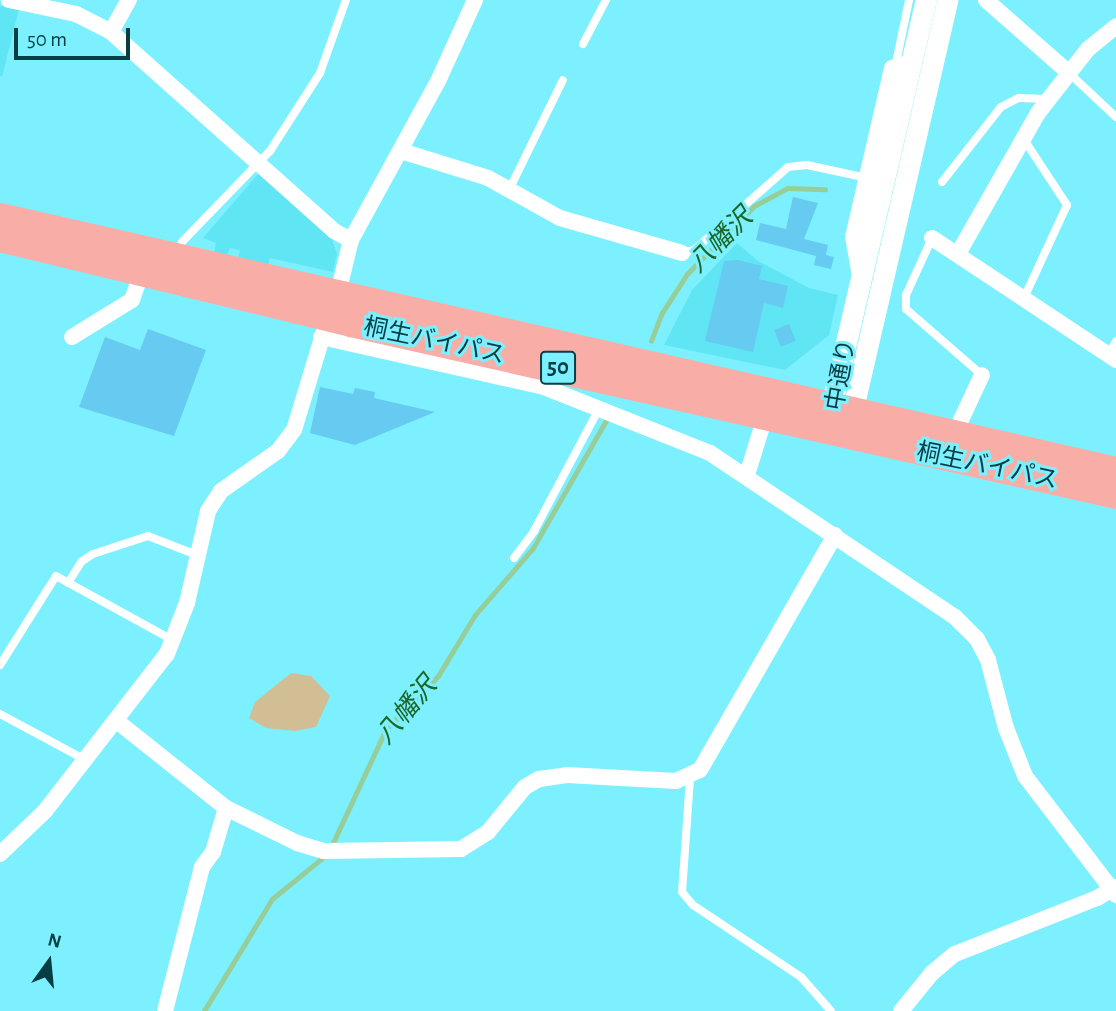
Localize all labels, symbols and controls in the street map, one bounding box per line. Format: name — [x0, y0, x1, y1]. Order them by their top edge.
scale bar — [18, 14, 133, 58]
text: 50 m — [27, 29, 67, 50]
water label: 八幡沢 — [682, 202, 760, 280]
street label: 桐生バイパス — [361, 313, 507, 371]
street label: 中通り — [822, 337, 862, 413]
road number: 50 — [539, 348, 577, 388]
street label: 桐生バイパス — [914, 438, 1060, 496]
water label: 八幡沢 — [370, 671, 444, 751]
north arrow — [14, 927, 84, 997]
text: N — [46, 930, 63, 952]

